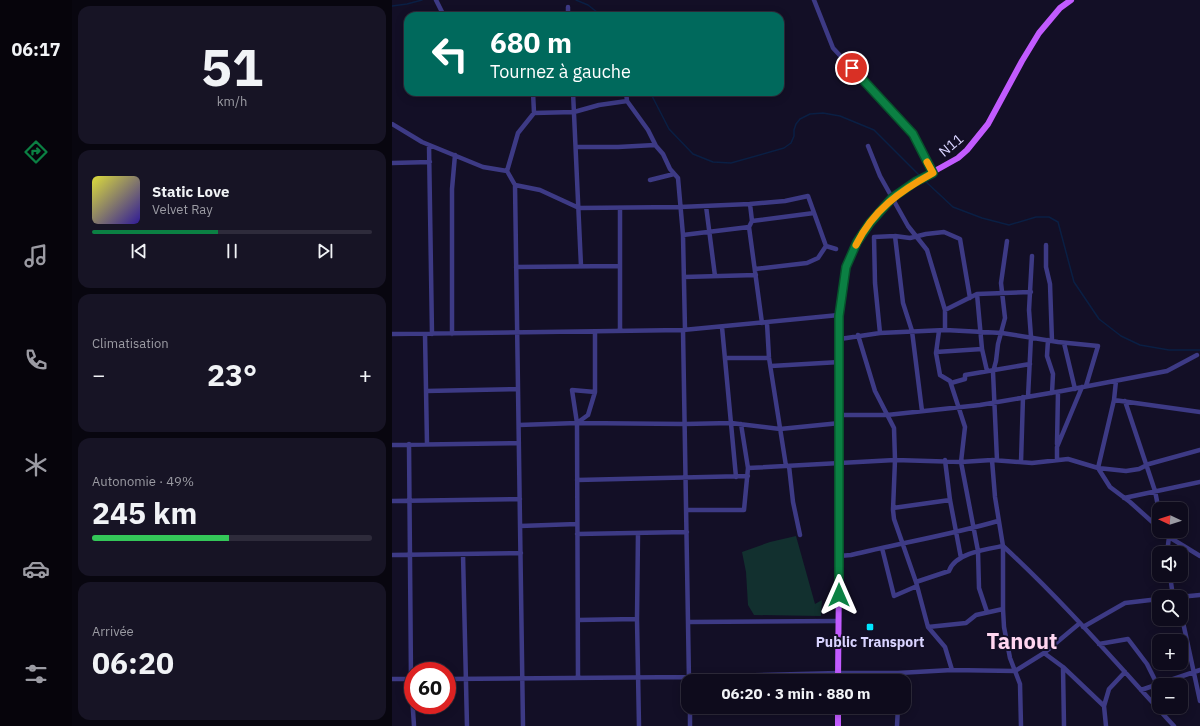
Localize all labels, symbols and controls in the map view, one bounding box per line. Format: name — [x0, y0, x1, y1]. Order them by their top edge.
text: 680 m — [490, 24, 572, 61]
icon: left — [424, 28, 476, 80]
text: 51 — [201, 33, 263, 100]
text: 06:17 — [11, 38, 61, 61]
pin — [835, 51, 869, 85]
icon: arrive — [841, 57, 863, 79]
text: Tournez à gauche — [490, 60, 631, 83]
text: km/h — [217, 93, 247, 110]
street label: N11 — [935, 130, 967, 160]
icon: directions — [22, 138, 50, 166]
text: Static Love — [152, 182, 229, 201]
text: Velvet Ray — [152, 201, 213, 218]
icon: previous — [128, 240, 150, 262]
icon: pause — [221, 240, 243, 262]
icon: next — [314, 240, 336, 262]
icon: music — [22, 242, 50, 270]
text: Climatisation — [92, 335, 169, 352]
icon: phone — [22, 346, 50, 374]
text: 23° — [207, 355, 257, 394]
text: − — [92, 360, 105, 389]
text: + — [359, 360, 372, 389]
icon: climate — [22, 451, 50, 479]
text: Autonomie · 49% — [92, 473, 194, 490]
text: 245 km — [92, 493, 197, 532]
north arrow — [1152, 502, 1188, 538]
map controls — [1152, 502, 1188, 714]
button: sound — [1152, 546, 1188, 582]
icon: car — [22, 555, 50, 583]
position arrow — [818, 574, 860, 616]
button: search — [1152, 590, 1188, 626]
marker: Public Transport — [865, 622, 875, 632]
text: Arrivée — [92, 623, 134, 640]
district label: Tanout — [987, 626, 1057, 655]
place label: Public Transport — [816, 633, 924, 651]
button: + — [1152, 634, 1188, 670]
text: 06:20 — [92, 643, 174, 682]
icon: filters — [22, 660, 50, 688]
speed limit sign: 60 — [404, 662, 456, 714]
button: − — [1152, 678, 1188, 714]
text: 06:20 · 3 min · 880 m — [722, 684, 870, 703]

